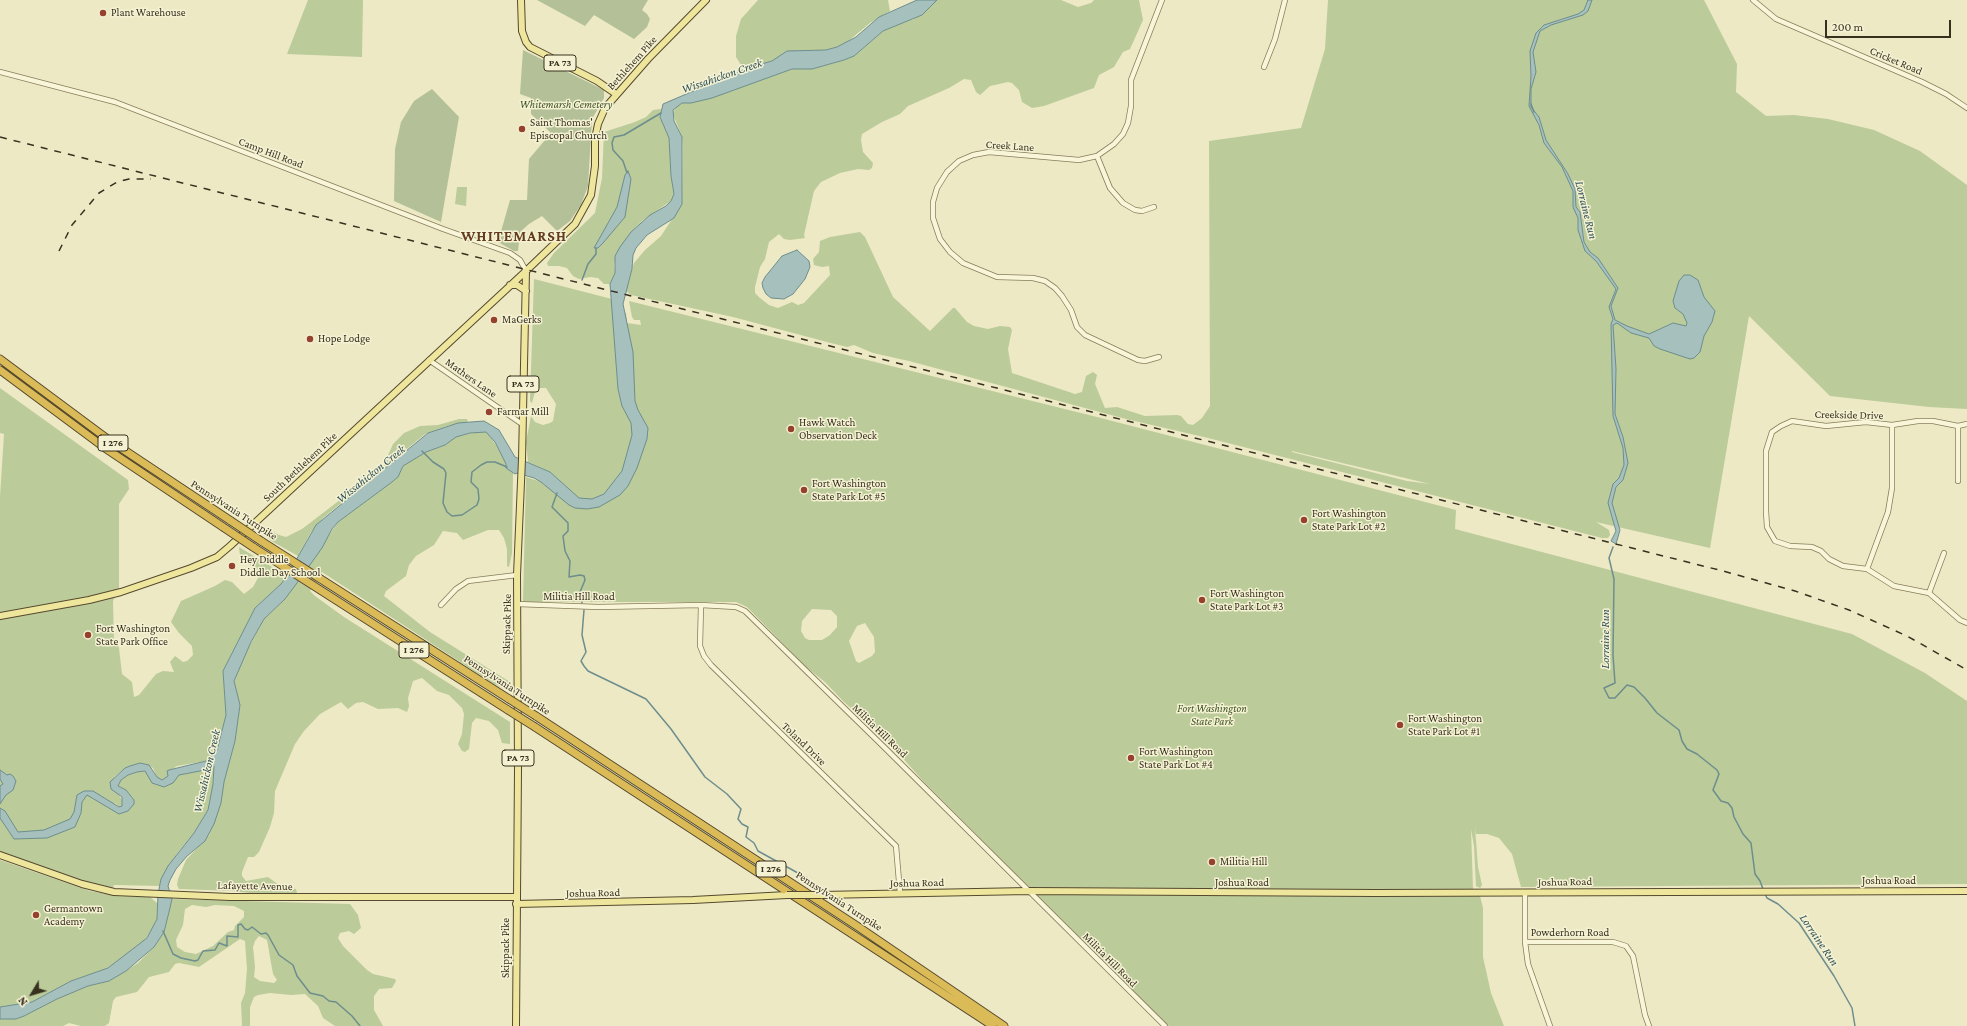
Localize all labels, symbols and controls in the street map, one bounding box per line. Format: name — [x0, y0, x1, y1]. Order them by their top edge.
place label: Plant Warehouse — [111, 6, 186, 20]
marker: Plant Warehouse — [98, 8, 108, 18]
scale bar — [1827, 12, 1953, 38]
text: 200 m — [1832, 20, 1863, 34]
street label: Bethlehem Pike — [604, 33, 660, 93]
street label: Cricket Road — [1868, 44, 1924, 78]
road number: PA 73 — [544, 55, 576, 71]
water label: Wissahickon Creek — [680, 55, 764, 97]
park label: Whitemarsh Cemetery — [520, 98, 612, 112]
place label: Saint Thomas' Episcopal Church — [530, 116, 607, 142]
marker: Saint Thomas' Episcopal Church — [517, 124, 527, 134]
street label: Camp Hill Road — [237, 135, 305, 171]
street label: Creek Lane — [985, 138, 1035, 154]
water label: Lorraine Run — [1572, 179, 1600, 241]
district label: WHITEMARSH — [461, 227, 567, 245]
place label: MaGerks — [502, 313, 541, 327]
marker: MaGerks — [489, 315, 499, 325]
place label: Hope Lodge — [318, 332, 370, 346]
marker: Hope Lodge — [305, 334, 315, 344]
street label: Mathers Lane — [443, 355, 499, 401]
road number: PA 73 — [507, 376, 539, 392]
place label: Farmar Mill — [497, 405, 549, 419]
marker: Farmar Mill — [484, 407, 494, 417]
street label: Creekside Drive — [1814, 408, 1884, 422]
place label: Hawk Watch Observation Deck — [799, 416, 877, 442]
marker: Hawk Watch Observation Deck — [786, 424, 796, 434]
street label: South Bethlehem Pike — [260, 429, 340, 505]
road number: I 276 — [98, 435, 128, 451]
water label: Wissahickon Creek — [334, 442, 408, 506]
street label: Pennsylvania Turnpike — [188, 477, 280, 543]
place label: Fort Washington State Park Lot #5 — [812, 477, 886, 503]
marker: Fort Washington State Park Lot #5 — [799, 485, 809, 495]
place label: Fort Washington State Park Lot #2 — [1312, 507, 1386, 533]
marker: Fort Washington State Park Lot #2 — [1299, 515, 1309, 525]
place label: Hey Diddle Diddle Day School — [240, 553, 320, 579]
marker: Hey Diddle Diddle Day School — [227, 561, 237, 571]
place label: Fort Washington State Park Lot #3 — [1210, 587, 1284, 613]
street label: Militia Hill Road — [543, 590, 615, 604]
street label: Skippack Pike — [500, 594, 514, 654]
marker: Fort Washington State Park Lot #3 — [1197, 595, 1207, 605]
water label: Lorraine Run — [1598, 609, 1612, 669]
place label: Fort Washington State Park Office — [96, 622, 170, 648]
marker: Fort Washington State Park Office — [83, 630, 93, 640]
road number: I 276 — [399, 642, 429, 658]
street label: Pennsylvania Turnpike — [461, 652, 553, 718]
street label: Militia Hill Road — [850, 701, 910, 761]
park label: Fort Washington State Park — [1177, 702, 1247, 728]
place label: Fort Washington State Park Lot #1 — [1408, 712, 1482, 738]
street label: Toland Drive — [779, 720, 829, 768]
marker: Fort Washington State Park Lot #1 — [1395, 720, 1405, 730]
water label: Wissahickon Creek — [191, 728, 223, 814]
place label: Fort Washington State Park Lot #4 — [1139, 745, 1213, 771]
road number: PA 73 — [502, 750, 534, 766]
marker: Fort Washington State Park Lot #4 — [1126, 753, 1136, 763]
place label: Militia Hill — [1220, 855, 1267, 869]
marker: Militia Hill — [1207, 857, 1217, 867]
road number: I 276 — [756, 861, 786, 877]
street label: Pennsylvania Turnpike — [793, 868, 885, 934]
street label: Joshua Road — [1862, 874, 1916, 888]
street label: Joshua Road — [1538, 875, 1592, 889]
street label: Joshua Road — [890, 876, 944, 890]
street label: Joshua Road — [1215, 876, 1269, 890]
street label: Lafayette Avenue — [217, 879, 293, 893]
street label: Joshua Road — [566, 886, 620, 900]
place label: Germantown Academy — [44, 902, 103, 928]
marker: Germantown Academy — [31, 910, 41, 920]
water label: Lorraine Run — [1796, 911, 1842, 969]
street label: Skippack Pike — [499, 918, 513, 978]
street label: Powderhorn Road — [1531, 926, 1609, 940]
street label: Militia Hill Road — [1080, 930, 1140, 990]
north arrow — [12, 974, 52, 1014]
text: N — [16, 995, 30, 1008]

